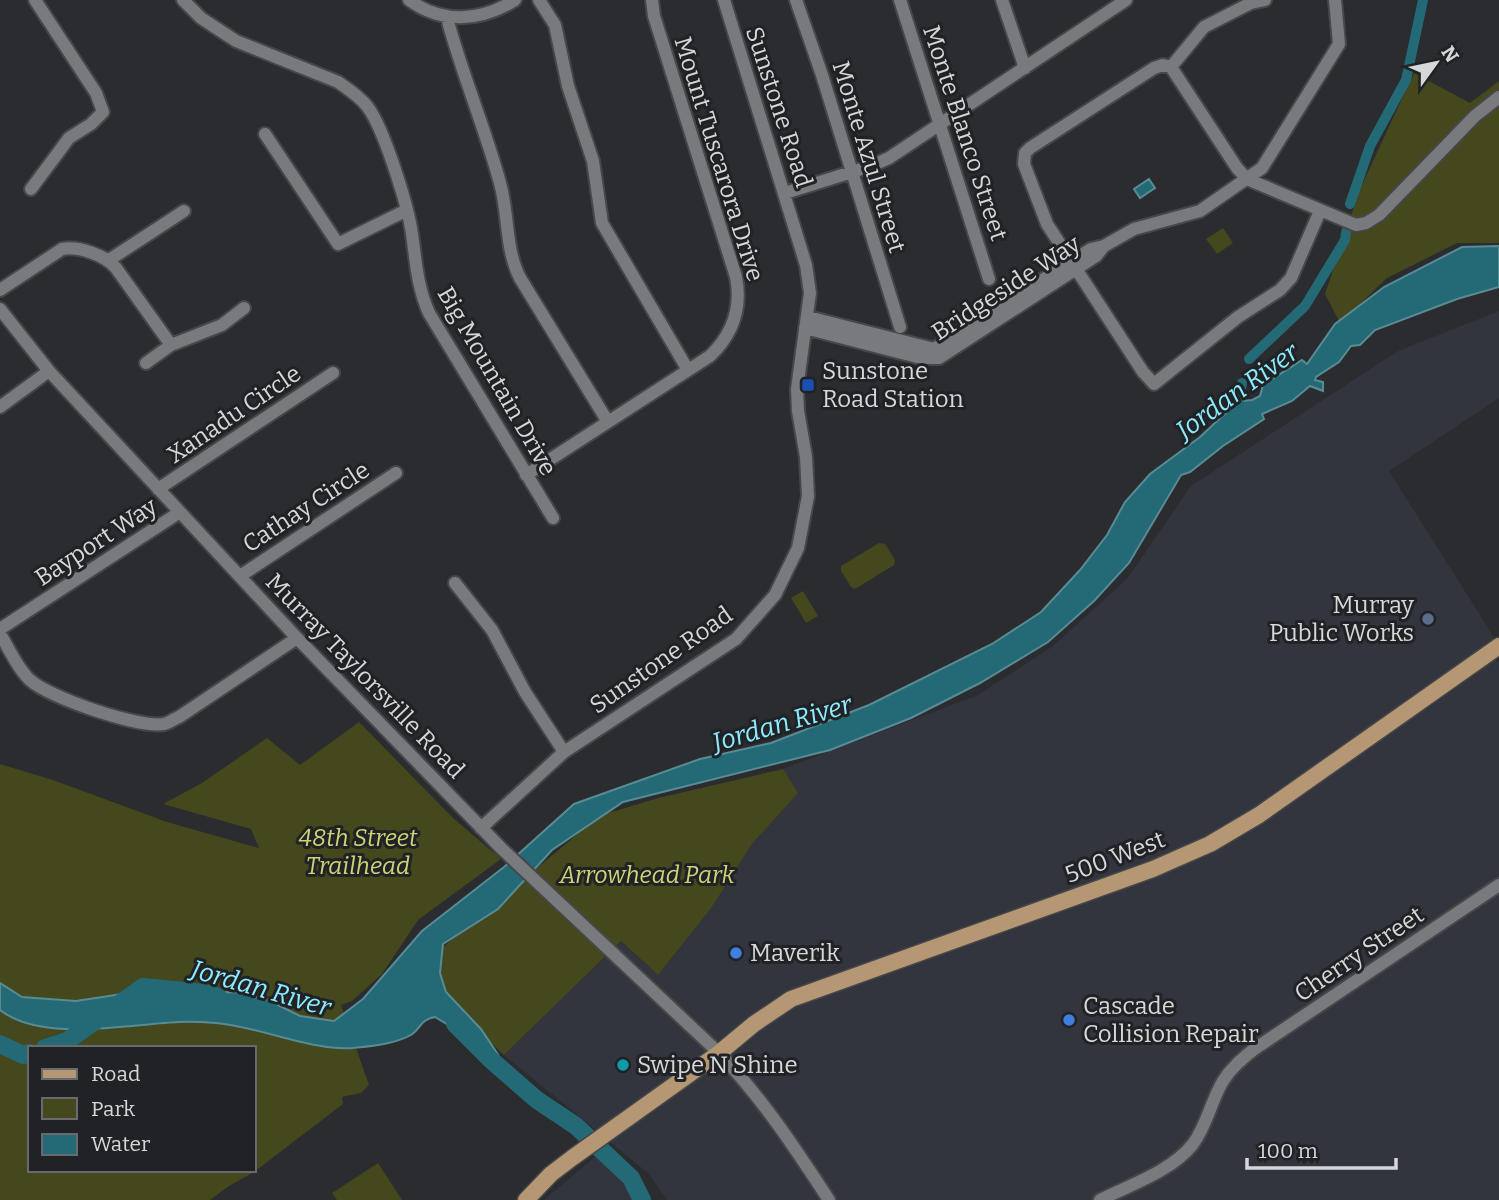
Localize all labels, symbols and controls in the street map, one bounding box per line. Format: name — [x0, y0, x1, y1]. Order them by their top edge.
street label: Monte Blanco Street — [917, 22, 1013, 244]
street label: Sunstone Road — [740, 23, 818, 191]
north arrow — [1401, 28, 1471, 98]
street label: Mount Tuscarora Drive — [668, 33, 770, 285]
text: N — [1436, 42, 1464, 67]
street label: Monte Azul Street — [827, 58, 912, 256]
street label: Bridgeside Way — [927, 229, 1086, 346]
street label: Big Mountain Drive — [432, 282, 562, 480]
water label: Jordan River — [1168, 336, 1306, 447]
place label: Sunstone Road Station — [822, 357, 964, 413]
street label: Xanadu Circle — [162, 359, 306, 469]
marker: Sunstone Road Station — [800, 377, 816, 393]
street label: Cathay Circle — [237, 456, 375, 558]
street label: Bayport Way — [30, 492, 162, 592]
street label: Murray Taylorsville Road — [260, 568, 470, 784]
place label: Murray Public Works — [1269, 591, 1414, 647]
street label: Sunstone Road — [584, 601, 738, 719]
marker: Murray Public Works — [1420, 611, 1436, 627]
water label: Jordan River — [707, 688, 857, 759]
park label: 48th Street Trailhead — [299, 824, 418, 880]
street label: 500 West — [1061, 825, 1169, 889]
park label: Arrowhead Park — [559, 861, 735, 889]
street label: Cherry Street — [1289, 900, 1429, 1007]
place label: Maverik — [750, 939, 840, 967]
marker: Maverik — [728, 945, 744, 961]
water label: Jordan River — [186, 953, 336, 1024]
place label: Cascade Collision Repair — [1083, 992, 1259, 1048]
marker: Cascade Collision Repair — [1061, 1012, 1077, 1028]
legend — [28, 1046, 256, 1172]
place label: Swipe N Shine — [637, 1051, 798, 1079]
marker: Swipe N Shine — [615, 1057, 631, 1073]
text: Road — [91, 1061, 140, 1087]
text: Park — [91, 1096, 135, 1122]
scale bar — [1247, 1126, 1396, 1170]
text: Water — [91, 1131, 150, 1157]
text: 100 m — [1258, 1138, 1318, 1164]

